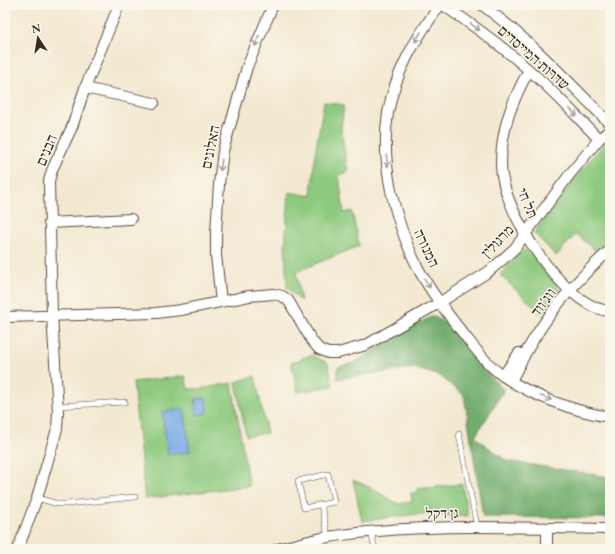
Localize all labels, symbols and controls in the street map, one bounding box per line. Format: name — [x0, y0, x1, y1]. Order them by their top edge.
north arrow — [18, 18, 58, 58]
text: N — [30, 20, 42, 36]
street label: שדרות המייסדים — [494, 21, 574, 93]
one-way arrow — [470, 23, 481, 31]
one-way arrow — [413, 31, 421, 43]
one-way arrow — [253, 34, 261, 46]
one-way arrow — [568, 108, 578, 117]
street label: האלונים — [196, 123, 224, 171]
street label: הבנים — [31, 131, 61, 169]
one-way arrow — [384, 154, 391, 167]
one-way arrow — [217, 158, 225, 171]
street label: תל חי — [513, 185, 543, 221]
street label: מרגולין — [477, 220, 517, 262]
street label: המנורה — [410, 226, 444, 270]
one-way arrow — [423, 277, 431, 288]
street label: ווג'ווד — [526, 284, 560, 320]
one-way arrow — [540, 394, 552, 402]
street label: גן דקל — [425, 503, 459, 523]

